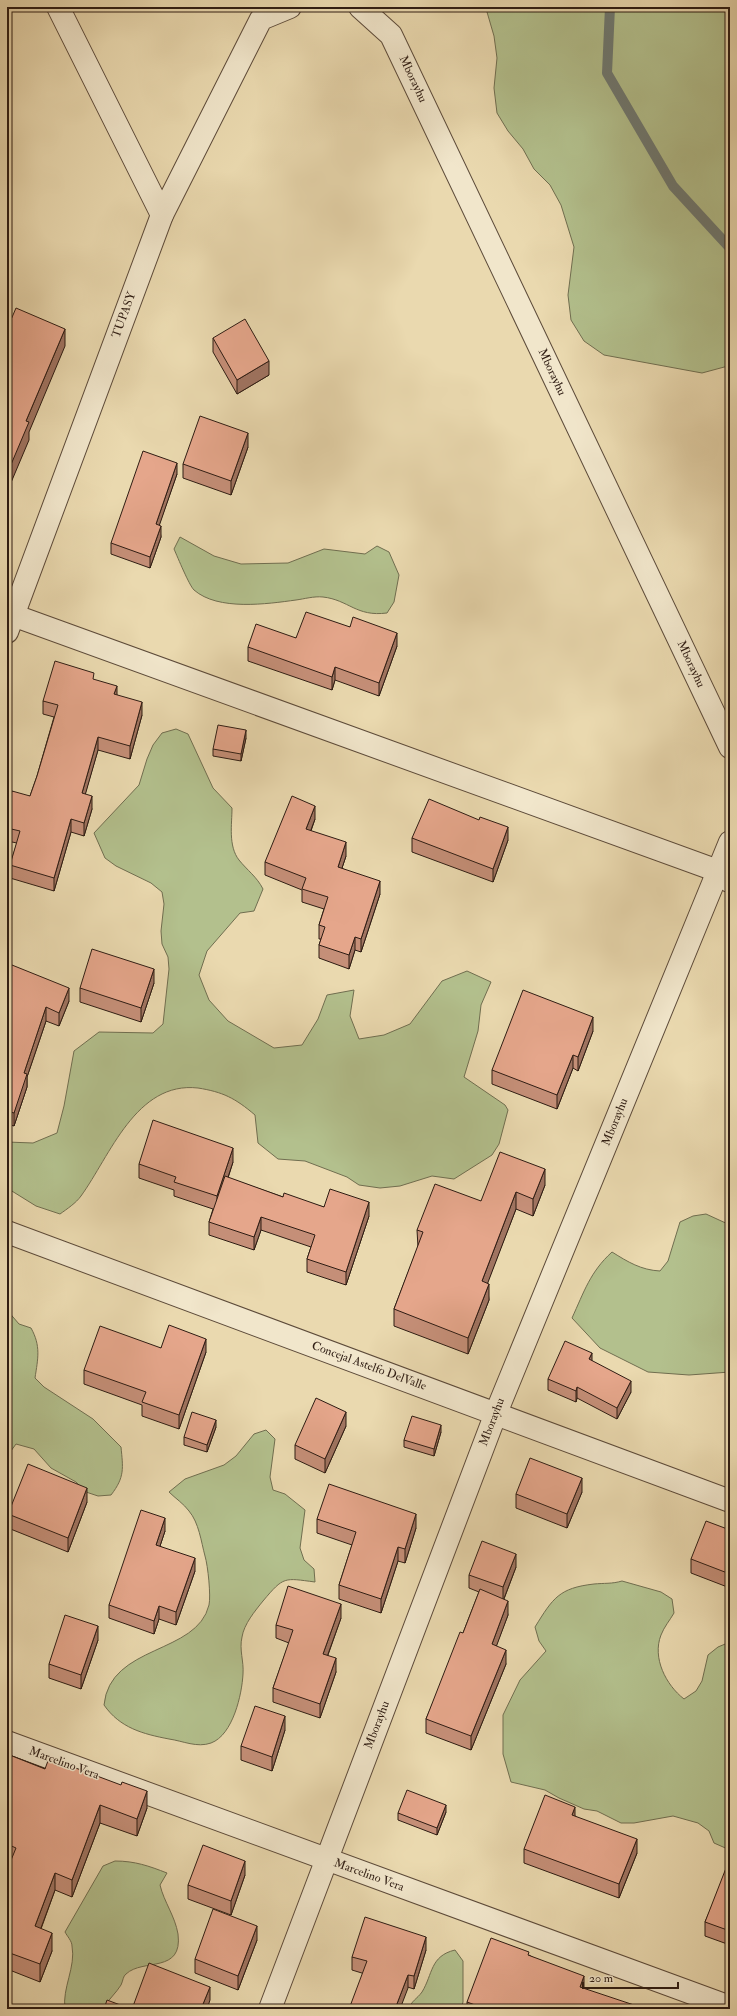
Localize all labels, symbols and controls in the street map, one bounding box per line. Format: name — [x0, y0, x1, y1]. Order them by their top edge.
street label: Mborayhu — [396, 53, 430, 105]
street label: TUPASY — [109, 289, 140, 340]
street label: Mborayhu — [535, 346, 569, 398]
street label: Mborayhu — [674, 638, 708, 690]
street label: Mborayhu — [599, 1096, 631, 1148]
street label: Concejal Astelfo DelValle — [310, 1338, 428, 1394]
street label: Mborayhu — [476, 1396, 508, 1448]
street label: Mborayhu — [361, 1699, 393, 1751]
street label: Marcelino Vera — [27, 1743, 102, 1783]
street label: Marcelino Vera — [332, 1855, 407, 1895]
scale bar — [583, 1964, 678, 1990]
text: 20 m — [589, 1971, 614, 1986]

